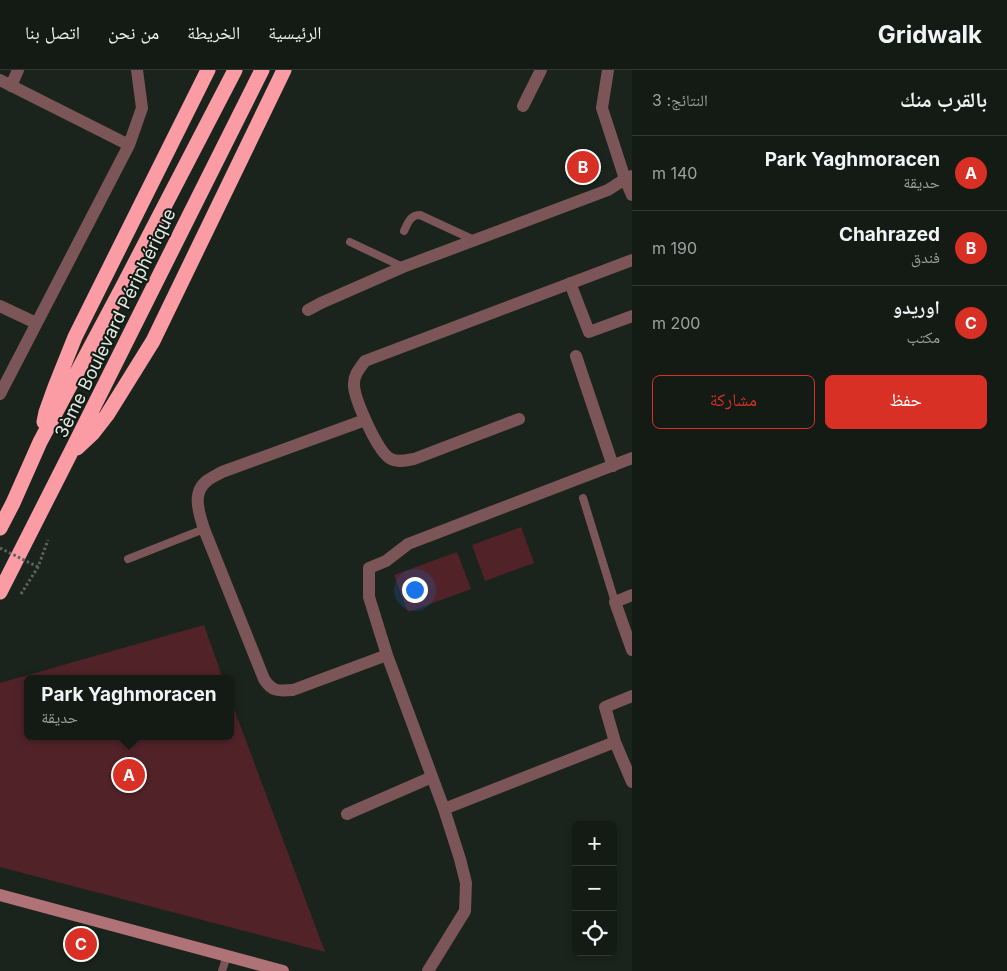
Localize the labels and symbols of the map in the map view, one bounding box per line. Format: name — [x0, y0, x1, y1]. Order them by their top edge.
pin: B — [567, 148, 599, 186]
street label: 3ème Boulevard Périphérique — [50, 205, 180, 441]
your location — [402, 577, 428, 603]
pin: A — [113, 756, 145, 794]
pin: C — [65, 925, 97, 963]

